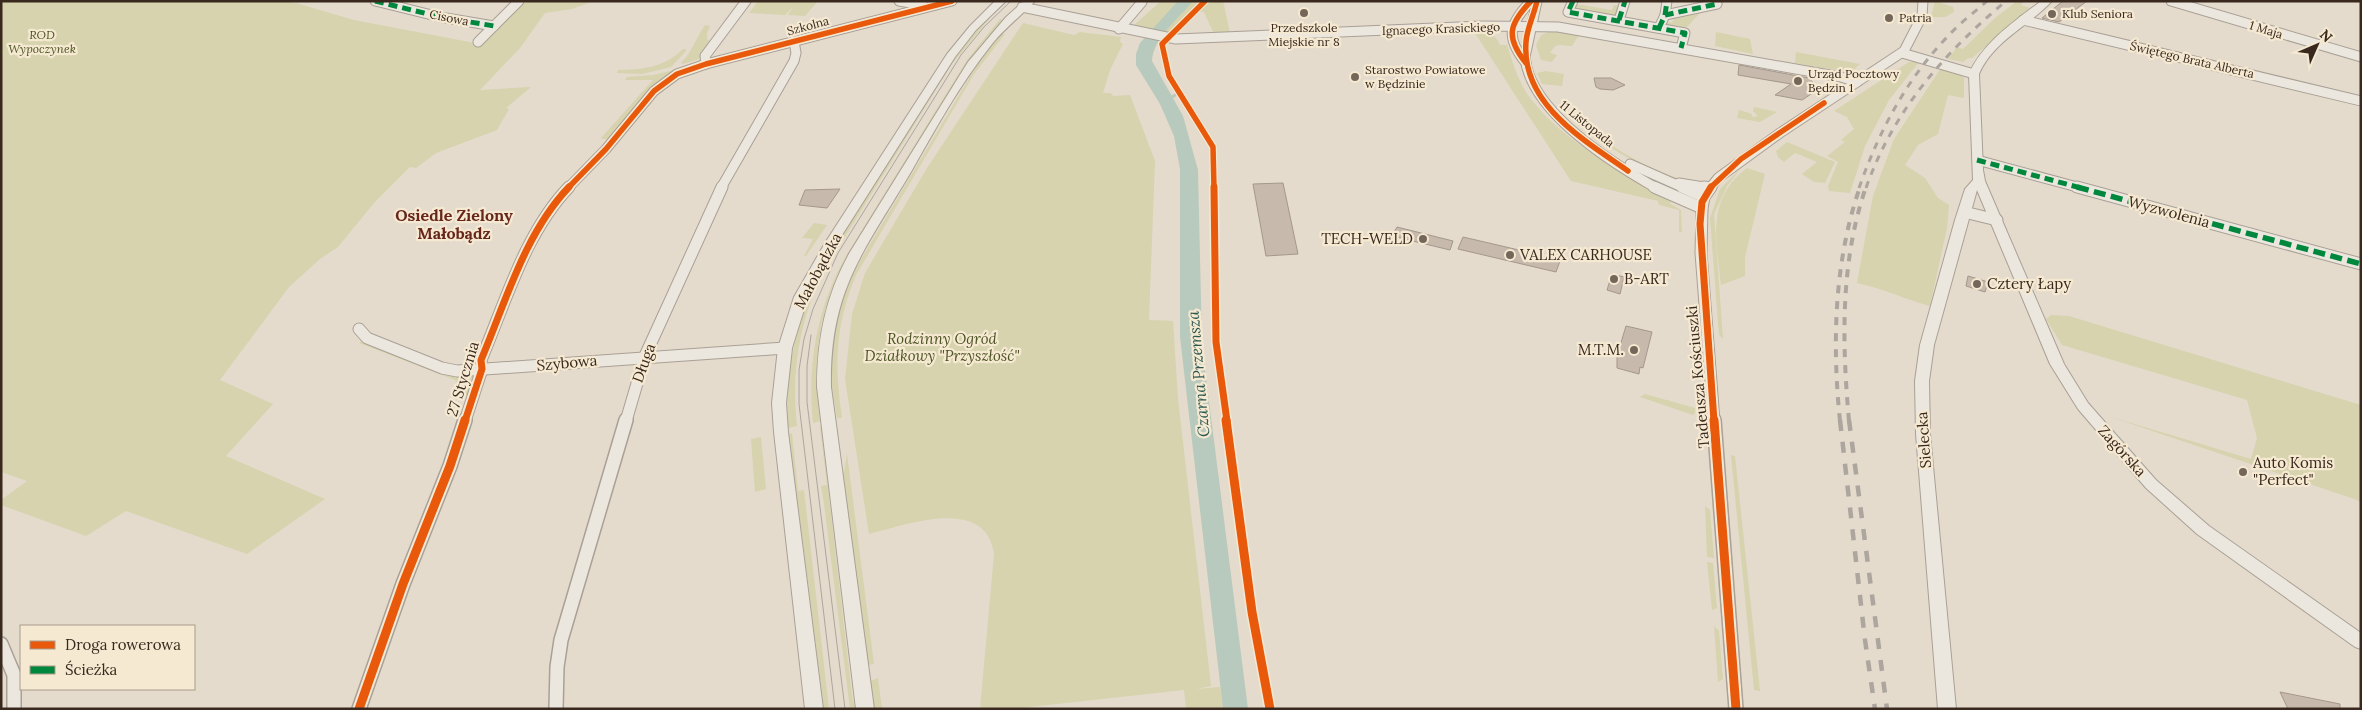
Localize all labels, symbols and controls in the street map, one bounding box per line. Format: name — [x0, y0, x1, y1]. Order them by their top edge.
street label: Cisowa — [428, 6, 470, 29]
place label: Klub Seniora — [2062, 6, 2133, 21]
marker: Przedszkole Miejskie nr 8 — [1298, 7, 1310, 19]
marker: Klub Seniora — [2046, 8, 2058, 20]
place label: Patria — [1899, 10, 1932, 25]
marker: Patria — [1883, 12, 1895, 24]
street label: Szkolna — [785, 13, 831, 38]
street label: 1 Maja — [2248, 17, 2285, 42]
street label: Ignacego Krasickiego — [1382, 19, 1500, 38]
place label: Przedszkole Miejskie nr 8 — [1268, 20, 1340, 49]
north arrow — [2292, 20, 2342, 70]
text: N — [2316, 26, 2337, 46]
park label: ROD Wypoczynek — [8, 27, 76, 56]
street label: Świętego Brata Alberta — [2129, 38, 2256, 81]
place label: Starostwo Powiatowe w Będzinie — [1365, 62, 1486, 91]
place label: Urząd Pocztowy Będzin 1 — [1808, 66, 1900, 95]
marker: Starostwo Powiatowe w Będzinie — [1349, 71, 1361, 83]
marker: Urząd Pocztowy Będzin 1 — [1792, 75, 1804, 87]
street label: 11 Listopada — [1557, 97, 1618, 150]
street label: Wyzwolenia — [2126, 191, 2212, 232]
district label: Osiedle Zielony Małobądz — [395, 205, 513, 243]
street label: Małobądzka — [790, 229, 846, 312]
place label: TECH-WELD — [1321, 229, 1413, 248]
marker: TECH-WELD — [1417, 233, 1429, 245]
place label: VALEX CARHOUSE — [1519, 245, 1652, 264]
marker: VALEX CARHOUSE — [1504, 249, 1516, 261]
place label: B-ART — [1624, 269, 1669, 288]
marker: B-ART — [1608, 273, 1620, 285]
place label: Cztery Łapy — [1987, 274, 2071, 293]
marker: Cztery Łapy — [1971, 278, 1983, 290]
street label: Tadeusza Kościuszki — [1682, 305, 1713, 449]
water label: Czarna Przemsza — [1183, 310, 1213, 438]
park label: Rodzinny Ogród Działkowy "Przyszłość" — [864, 329, 1020, 365]
street label: 27 Stycznia — [442, 339, 483, 419]
street label: Długa — [628, 340, 659, 385]
place label: M.T.M. — [1578, 340, 1624, 359]
marker: M.T.M. — [1628, 344, 1640, 356]
street label: Szybowa — [536, 350, 598, 375]
street label: Sielecka — [1912, 411, 1935, 469]
street label: Zagórska — [2094, 421, 2151, 481]
place label: Auto Komis "Perfect" — [2252, 453, 2333, 489]
marker: Auto Komis "Perfect" — [2237, 466, 2249, 478]
legend — [20, 625, 195, 690]
text: Droga rowerowa — [65, 635, 181, 654]
text: Ścieżka — [65, 660, 118, 679]

